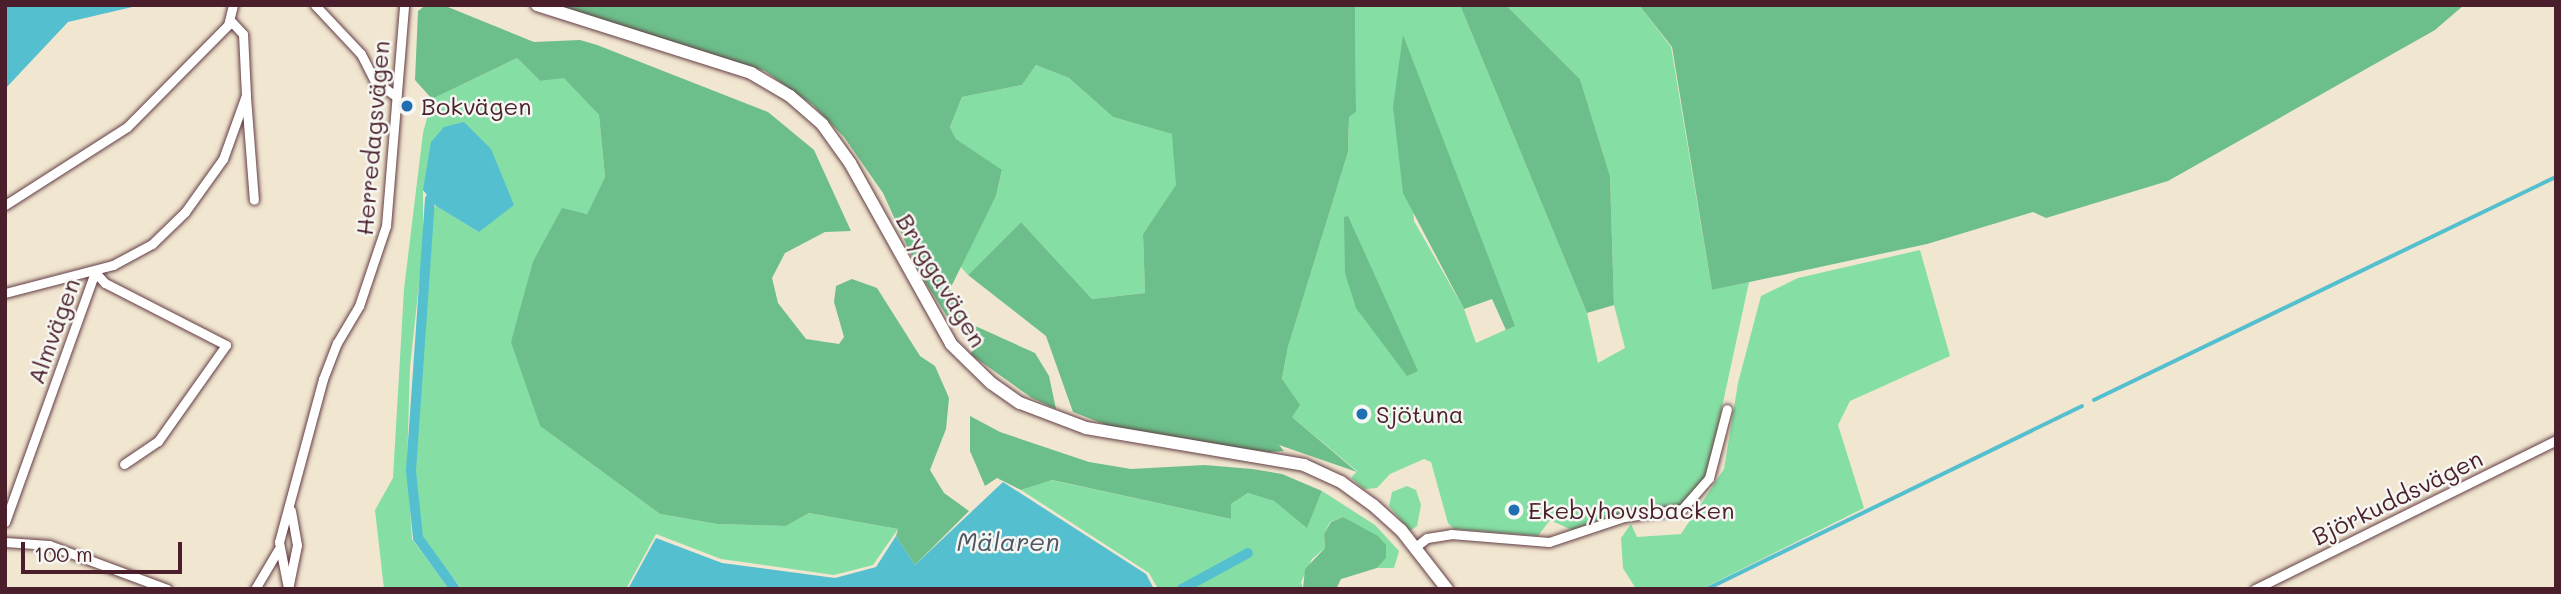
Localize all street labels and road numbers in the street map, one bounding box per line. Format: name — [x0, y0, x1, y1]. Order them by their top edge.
street label: Herredagsvägen — [349, 39, 395, 237]
street label: Bryggavägen — [891, 208, 993, 352]
street label: Almvägen — [21, 274, 85, 388]
street label: Björkuddsvägen — [2307, 443, 2487, 551]

